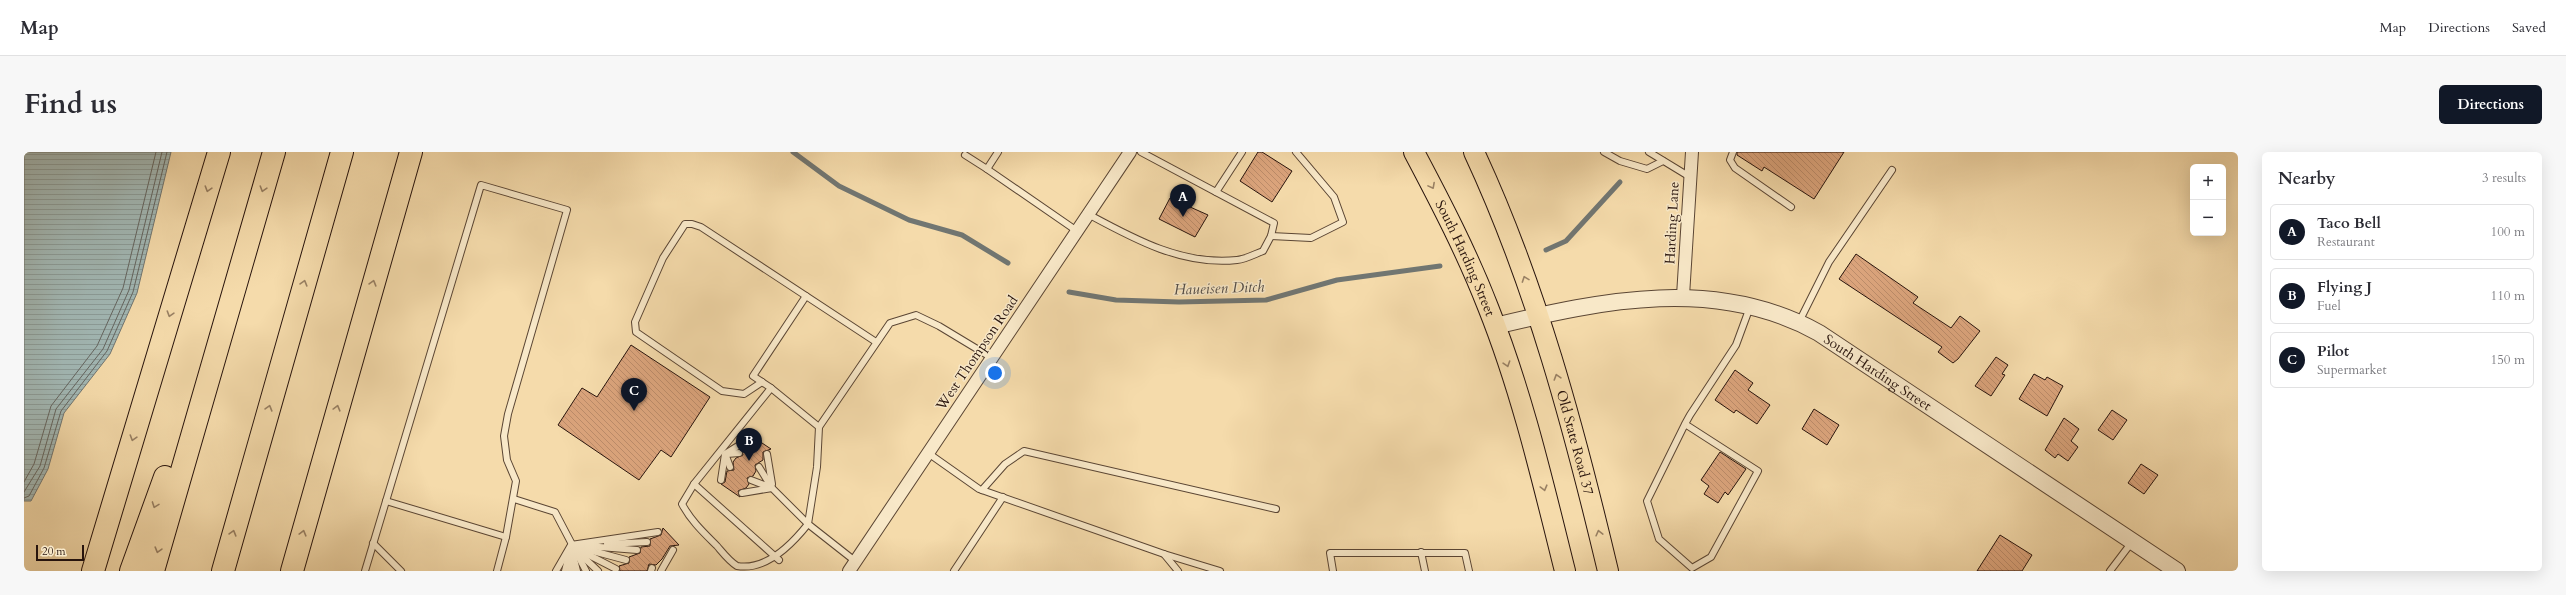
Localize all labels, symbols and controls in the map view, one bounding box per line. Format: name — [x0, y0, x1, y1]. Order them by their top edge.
text: Map — [20, 15, 59, 41]
text: Map — [2380, 18, 2406, 37]
text: Directions — [2428, 18, 2490, 37]
text: Saved — [2512, 18, 2546, 37]
text: Find us — [24, 85, 117, 123]
button: Directions — [2439, 85, 2542, 124]
map controls — [2190, 164, 2226, 236]
button: + — [2190, 164, 2226, 200]
text: Nearby — [2278, 167, 2335, 190]
text: 3 results — [2482, 169, 2526, 187]
street label: Harding Lane — [1660, 181, 1684, 265]
one-way arrow — [1427, 182, 1435, 190]
pin: A — [1170, 184, 1196, 217]
one-way arrow — [204, 186, 213, 193]
one-way arrow — [259, 186, 268, 193]
street label: South Harding Street — [1431, 197, 1500, 319]
button: − — [2190, 200, 2226, 236]
text: Taco Bell — [2317, 213, 2381, 233]
text: A — [2287, 223, 2297, 241]
text: 100 m — [2491, 223, 2525, 241]
text: Restaurant — [2317, 233, 2375, 251]
water label: Haueisen Ditch — [1173, 276, 1265, 300]
one-way arrow — [1521, 276, 1529, 283]
text: Flying J — [2317, 277, 2372, 297]
one-way arrow — [299, 280, 308, 287]
one-way arrow — [368, 280, 377, 287]
text: B — [2287, 287, 2297, 305]
text: 110 m — [2491, 287, 2525, 305]
street label: West Thompson Road — [931, 292, 1023, 415]
text: Fuel — [2317, 297, 2341, 315]
one-way arrow — [166, 310, 175, 317]
street label: South Harding Street — [1820, 329, 1936, 415]
text: Pilot — [2317, 341, 2349, 361]
text: C — [2287, 351, 2297, 369]
text: 150 m — [2491, 351, 2525, 369]
one-way arrow — [1502, 360, 1511, 367]
text: Supermarket — [2317, 361, 2387, 379]
your location — [985, 363, 1005, 383]
one-way arrow — [1553, 374, 1562, 381]
pin: C — [621, 378, 647, 411]
street label: Old State Road 37 — [1552, 388, 1599, 497]
one-way arrow — [264, 405, 273, 412]
one-way arrow — [332, 405, 341, 412]
pin: B — [736, 428, 762, 461]
one-way arrow — [129, 435, 138, 442]
one-way arrow — [1539, 484, 1548, 491]
one-way arrow — [152, 502, 160, 509]
one-way arrow — [228, 530, 237, 537]
one-way arrow — [298, 530, 306, 537]
one-way arrow — [1595, 530, 1604, 537]
scale bar — [36, 543, 84, 562]
text: 20 m — [42, 544, 66, 559]
one-way arrow — [154, 547, 163, 554]

